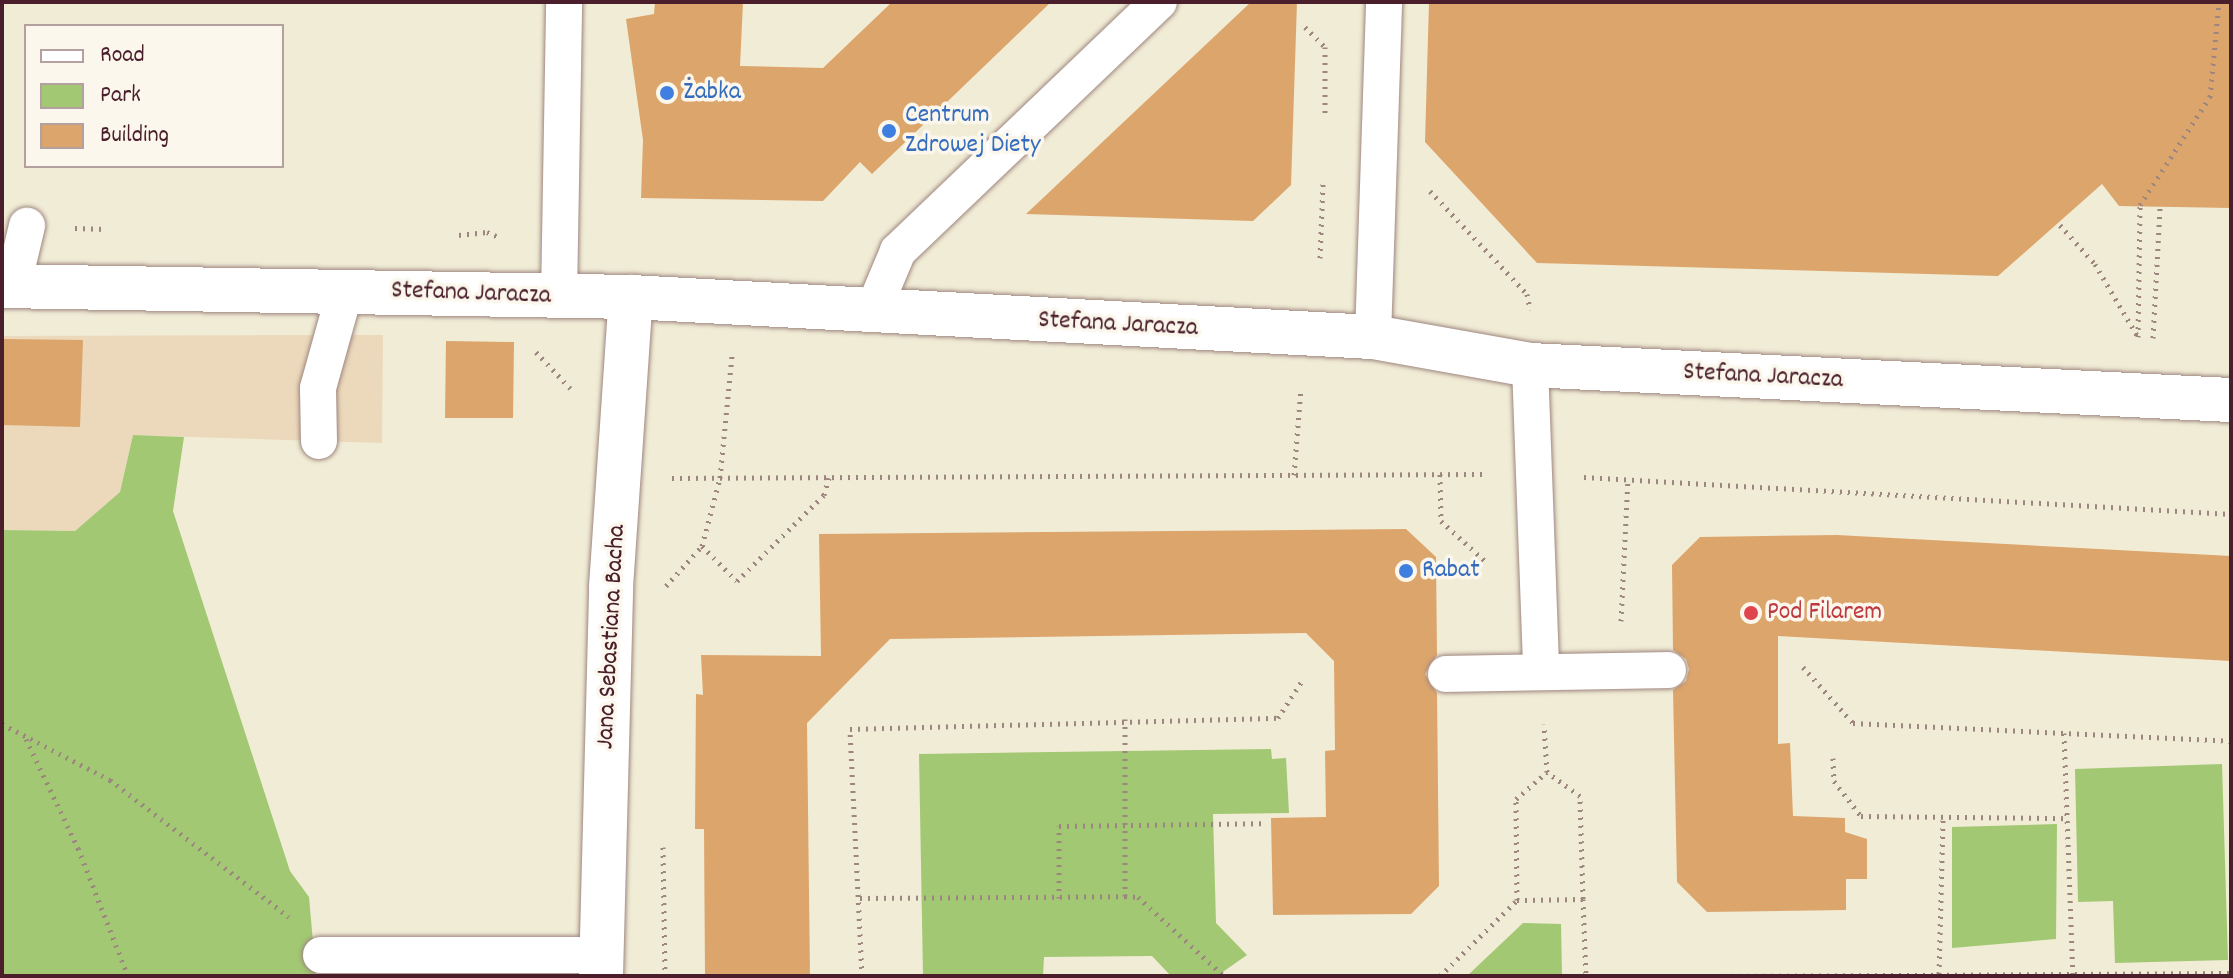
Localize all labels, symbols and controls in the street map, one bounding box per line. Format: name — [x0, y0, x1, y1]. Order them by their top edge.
legend — [24, 24, 284, 168]
text: Road — [100, 39, 145, 73]
place label: Żabka — [683, 77, 741, 109]
text: Park — [100, 79, 141, 113]
marker: Żabka — [658, 84, 676, 102]
place label: Centrum Zdrowej Diety — [905, 100, 1041, 162]
text: Building — [100, 119, 169, 153]
marker: Centrum Zdrowej Diety — [880, 122, 898, 140]
street label: Stefana Jaracza — [390, 276, 552, 312]
street label: Stefana Jaracza — [1037, 305, 1199, 345]
street label: Stefana Jaracza — [1682, 357, 1844, 397]
street label: Jana Sebastiana Bacha — [591, 524, 633, 750]
place label: Rabat — [1422, 555, 1480, 587]
marker: Rabat — [1397, 562, 1415, 580]
place label: Pod Filarem — [1767, 597, 1882, 629]
marker: Pod Filarem — [1742, 604, 1760, 622]

